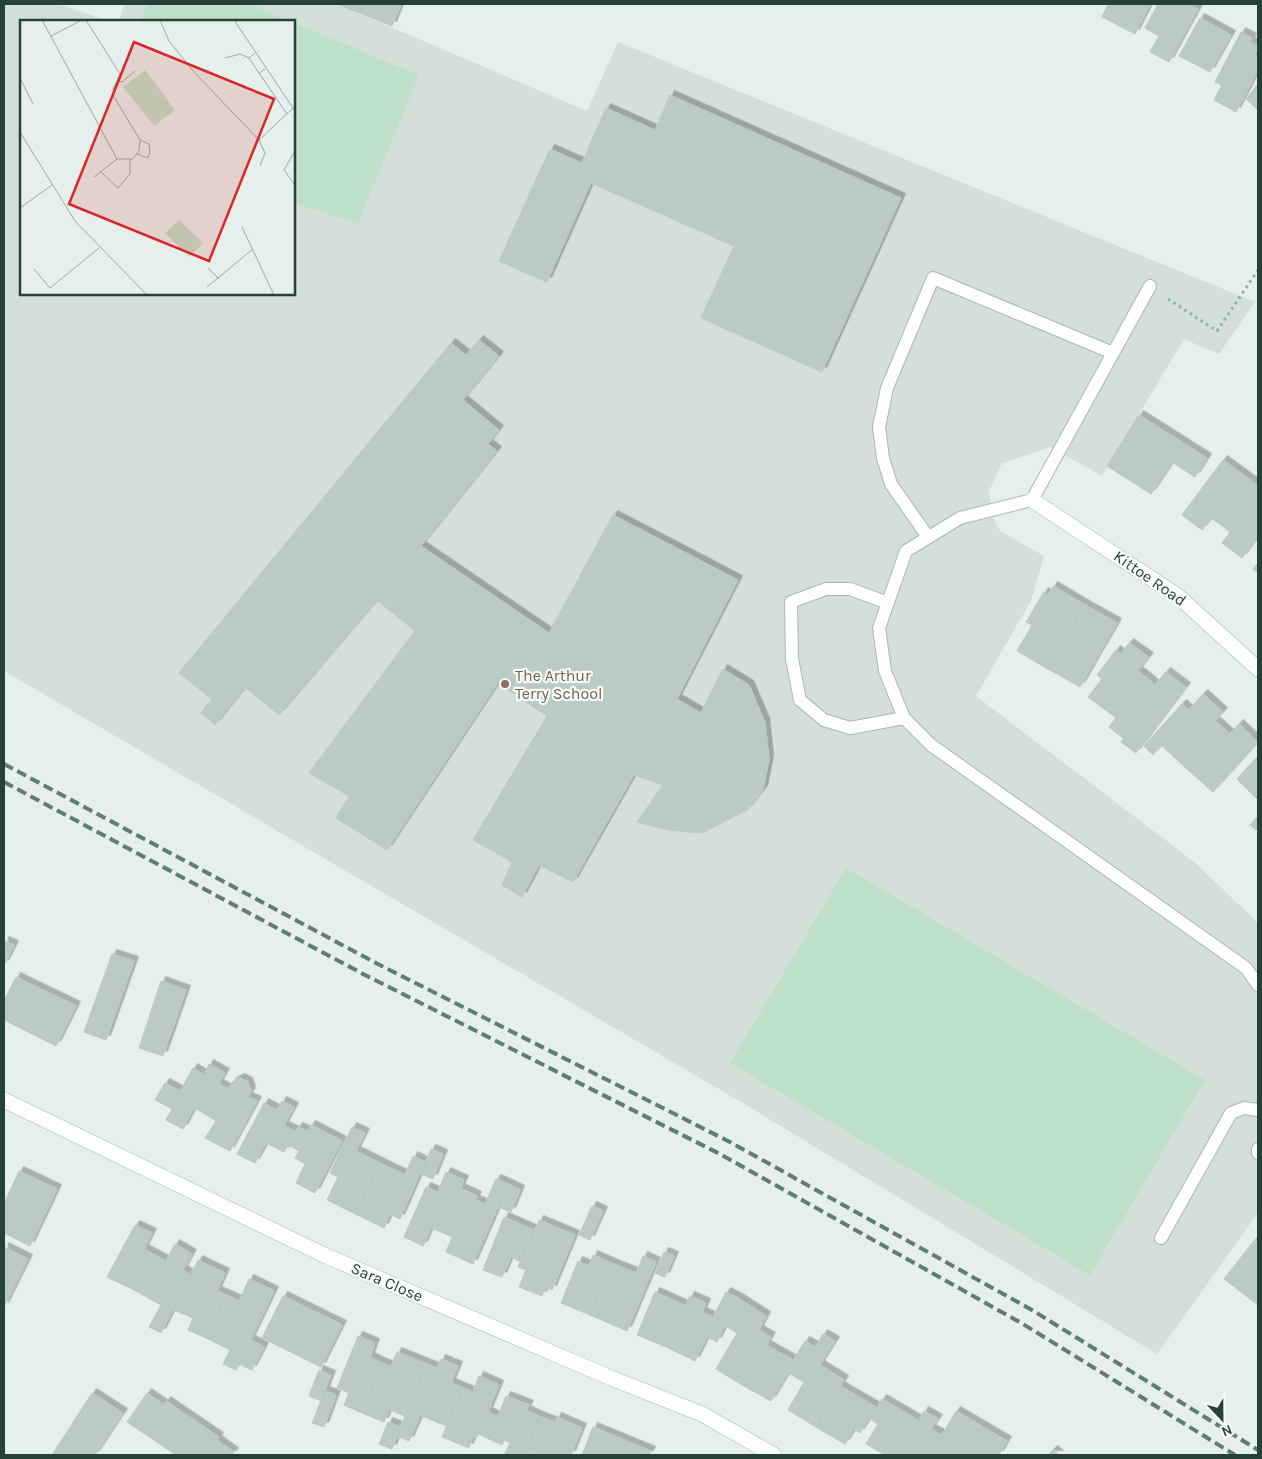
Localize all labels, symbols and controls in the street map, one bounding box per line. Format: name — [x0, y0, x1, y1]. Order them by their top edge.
inset map — [20, 20, 295, 295]
street label: Kittoe Road — [1110, 546, 1190, 610]
place label: The Arthur Terry School — [515, 666, 602, 703]
marker: The Arthur Terry School — [499, 678, 511, 690]
street label: Sara Close — [348, 1258, 426, 1306]
north arrow — [1197, 1394, 1247, 1444]
text: N — [1219, 1421, 1235, 1440]

